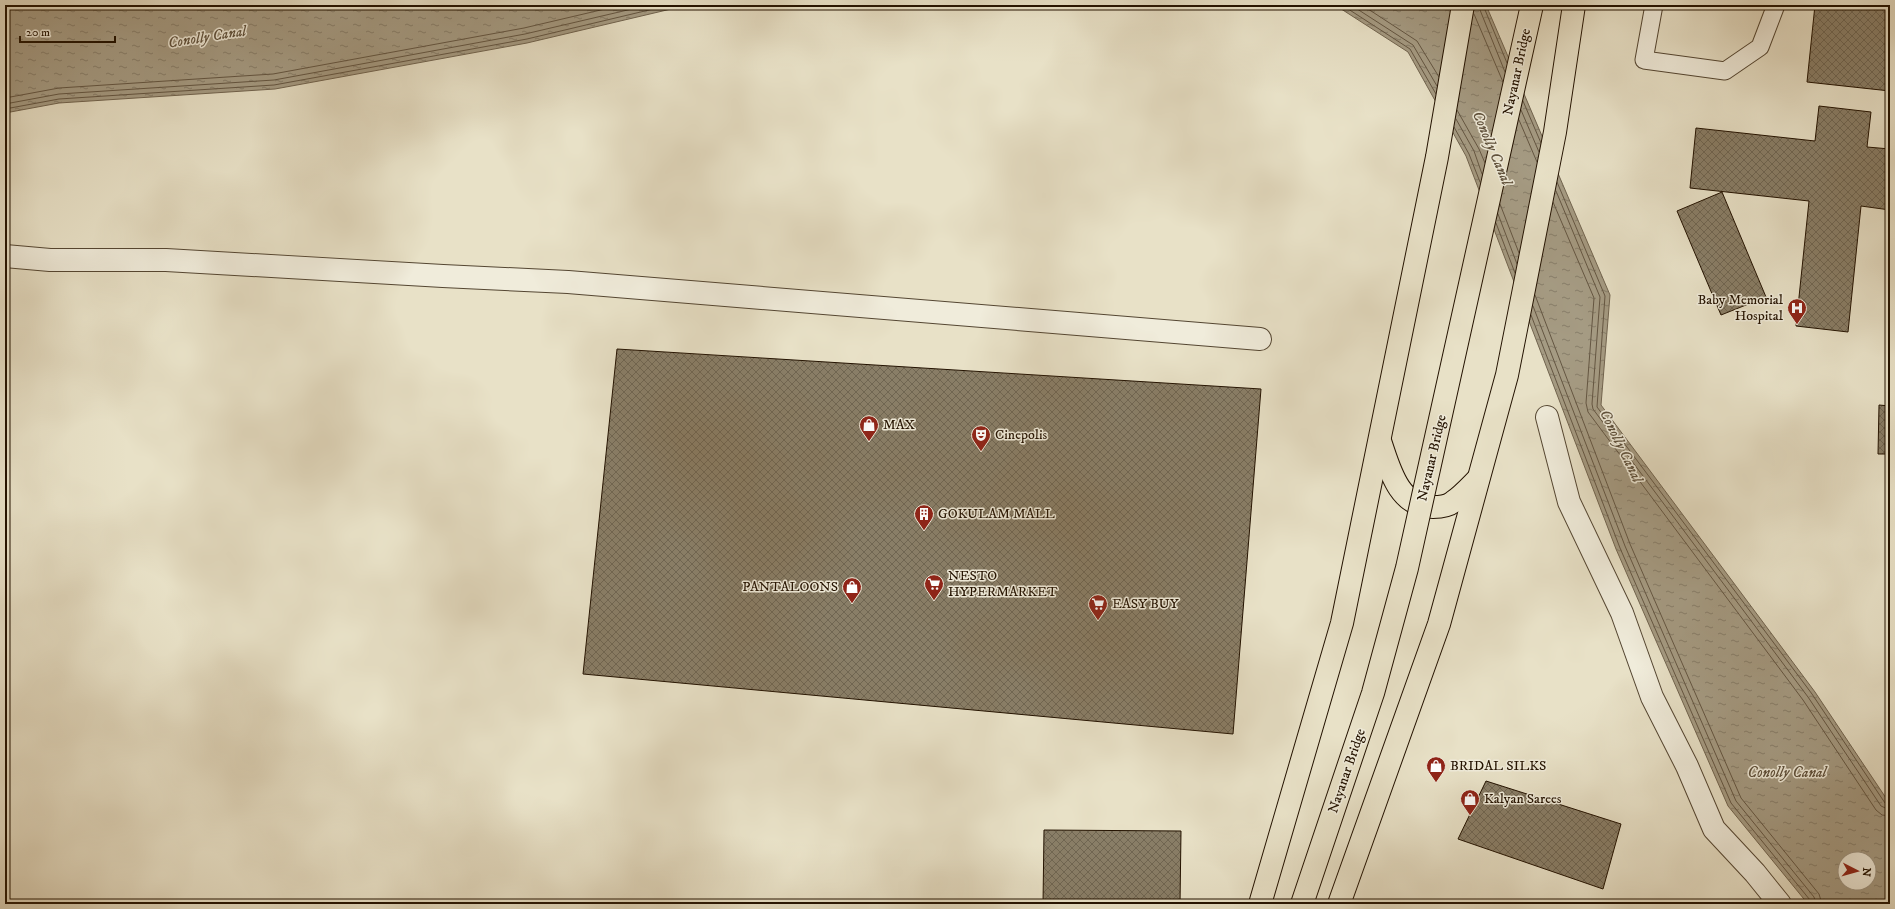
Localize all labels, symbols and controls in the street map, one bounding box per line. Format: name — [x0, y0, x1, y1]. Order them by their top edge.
scale bar — [20, 18, 115, 44]
water label: Conolly Canal — [166, 21, 250, 53]
text: 20 m — [26, 25, 50, 40]
street label: Nayanar Bridge — [1499, 27, 1535, 117]
water label: Conolly Canal — [1468, 108, 1517, 190]
place label: Baby Memorial Hospital — [1697, 291, 1784, 325]
hospital icon: Baby Memorial Hospital — [1786, 297, 1808, 325]
water label: Conolly Canal — [1595, 406, 1648, 488]
street label: Nayanar Bridge — [1413, 413, 1451, 503]
shop icon: MAX — [858, 414, 880, 442]
place label: MAX — [883, 416, 915, 434]
theatre icon: Cinepolis — [970, 424, 992, 452]
place label: Cinepolis — [995, 426, 1048, 444]
building icon: GOKULAM MALL — [913, 503, 935, 531]
place label: GOKULAM MALL — [938, 505, 1055, 523]
place label: NESTO HYPERMARKET — [948, 567, 1058, 601]
supermarket icon: NESTO HYPERMARKET — [923, 573, 945, 601]
shop icon: PANTALOONS — [841, 576, 863, 604]
place label: PANTALOONS — [742, 578, 838, 596]
supermarket icon: EASY BUY — [1087, 593, 1109, 621]
place label: EASY BUY — [1112, 595, 1179, 613]
street label: Nayanar Bridge — [1324, 726, 1370, 816]
shop icon: BRIDAL SILKS — [1425, 755, 1447, 783]
place label: BRIDAL SILKS — [1450, 757, 1546, 775]
water label: Conolly Canal — [1747, 763, 1829, 782]
shop icon: Kalyan Sarees — [1459, 788, 1481, 816]
place label: Kalyan Sarees — [1484, 790, 1562, 808]
north arrow — [1837, 851, 1877, 891]
text: N — [1859, 867, 1873, 877]

